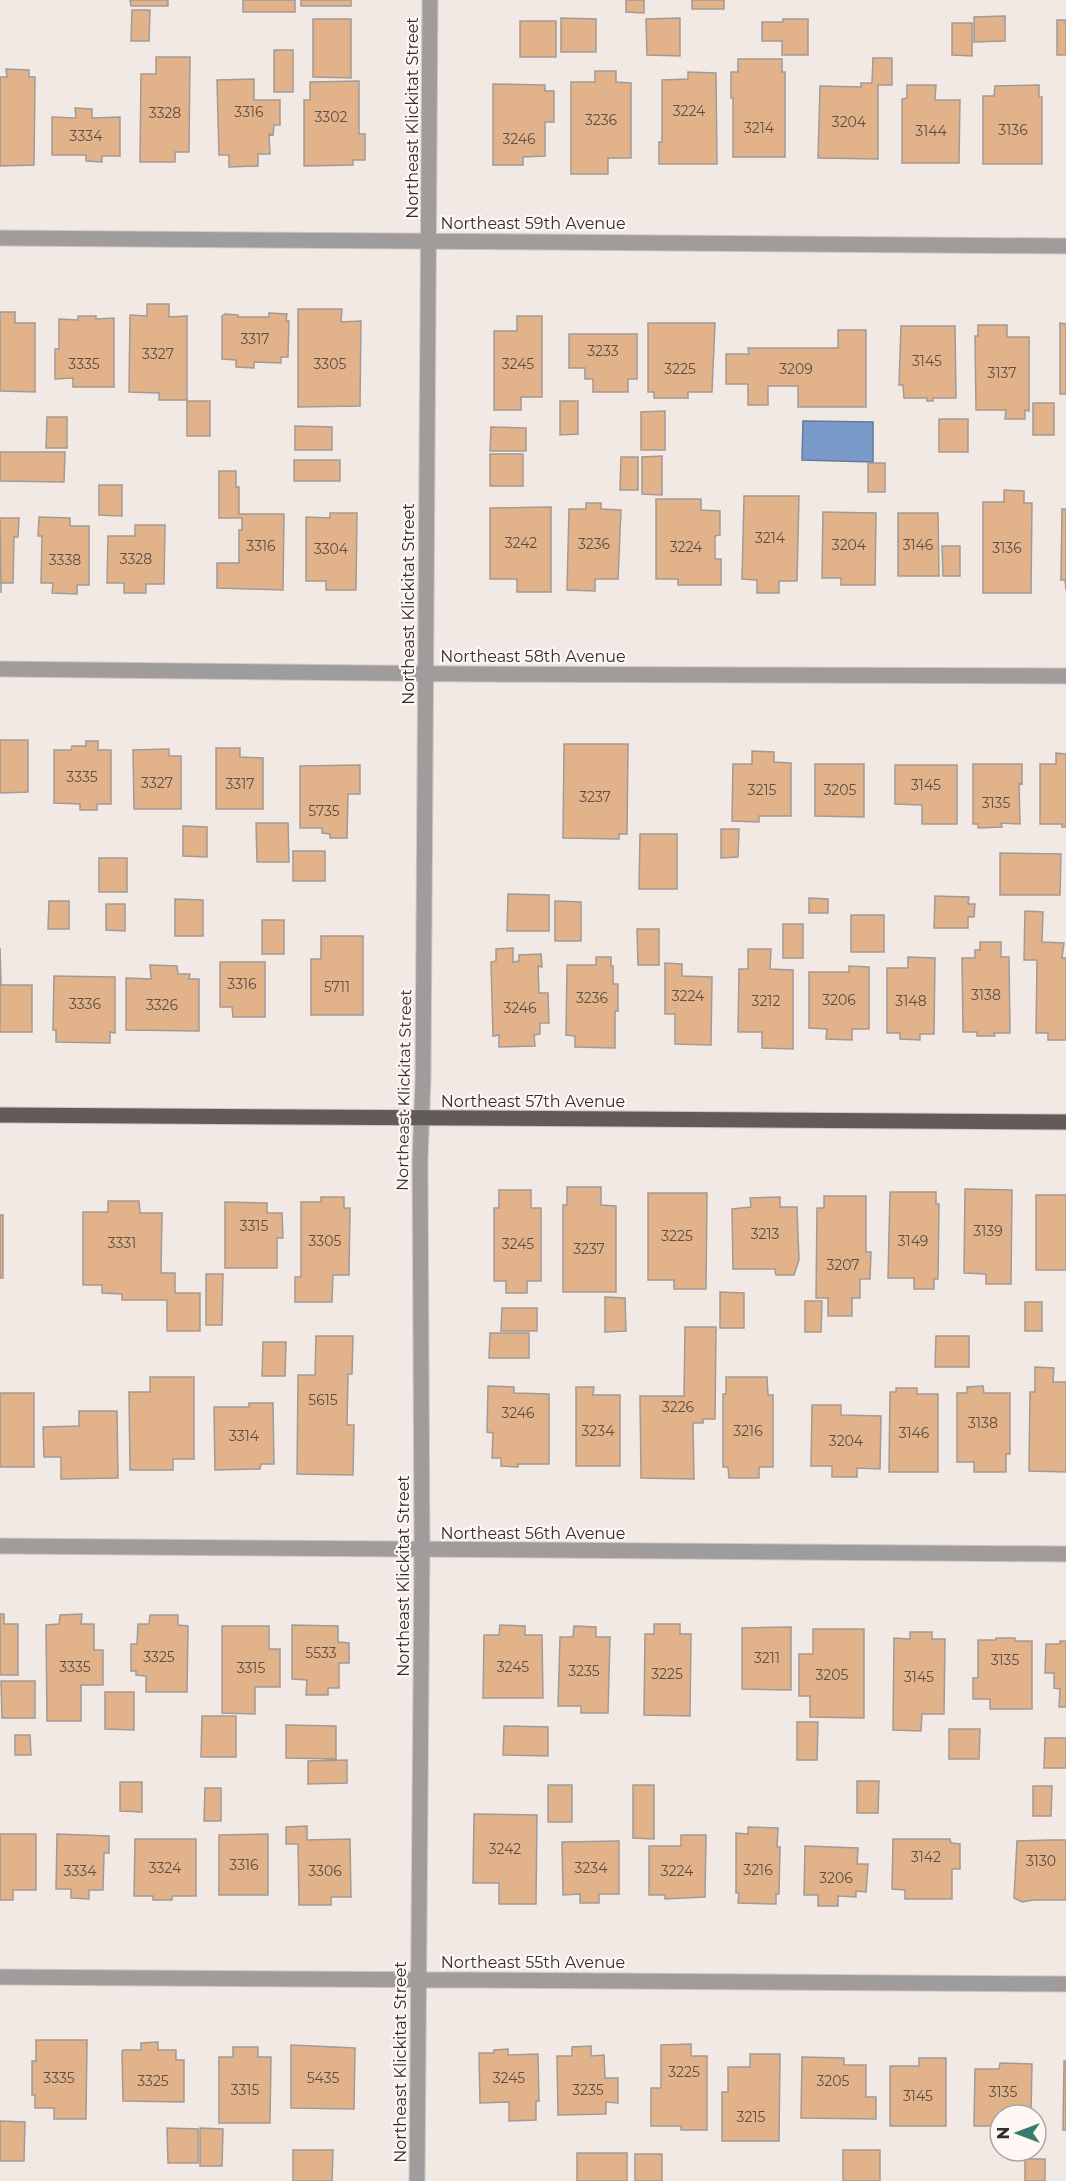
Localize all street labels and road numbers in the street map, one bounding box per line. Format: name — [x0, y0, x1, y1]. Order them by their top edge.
street label: Northeast Klickitat Street — [403, 17, 422, 219]
street label: Northeast 59th Avenue — [440, 214, 626, 233]
street label: Northeast Klickitat Street — [399, 503, 418, 705]
street label: Northeast 58th Avenue — [440, 647, 626, 666]
street label: Northeast Klickitat Street — [393, 989, 415, 1191]
street label: Northeast 57th Avenue — [441, 1092, 625, 1111]
street label: Northeast Klickitat Street — [394, 1475, 413, 1677]
street label: Northeast 56th Avenue — [440, 1524, 626, 1543]
street label: Northeast 55th Avenue — [441, 1953, 625, 1972]
street label: Northeast Klickitat Street — [391, 1961, 410, 2163]

